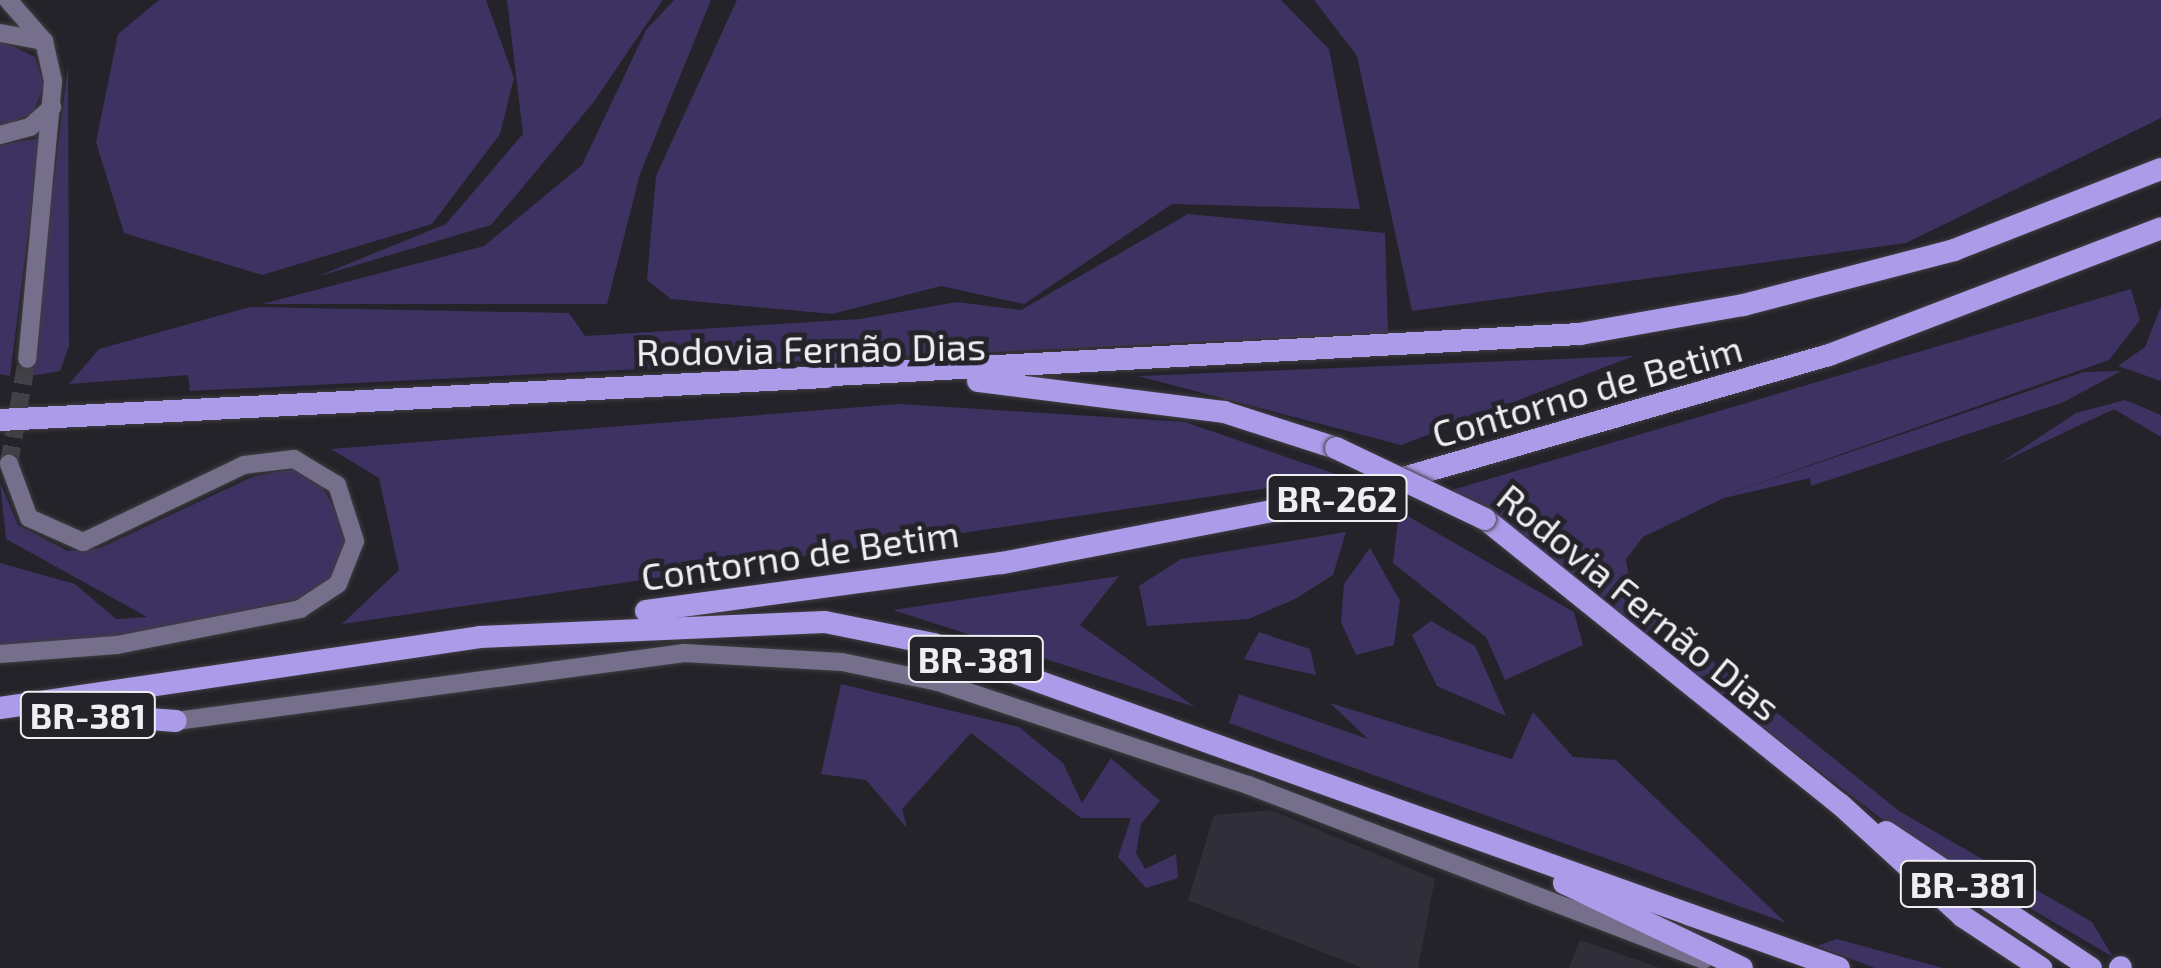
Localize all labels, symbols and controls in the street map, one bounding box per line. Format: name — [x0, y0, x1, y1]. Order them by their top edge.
street label: Rodovia Fernão Dias — [636, 323, 986, 375]
street label: Contorno de Betim — [1427, 325, 1747, 457]
road number: BR-262 — [1264, 468, 1410, 528]
street label: Rodovia Fernão Dias — [1489, 474, 1789, 730]
street label: Contorno de Betim — [638, 510, 962, 600]
road number: BR-381 — [906, 629, 1046, 689]
road number: BR-381 — [18, 685, 158, 745]
road number: BR-381 — [1898, 854, 2038, 914]

